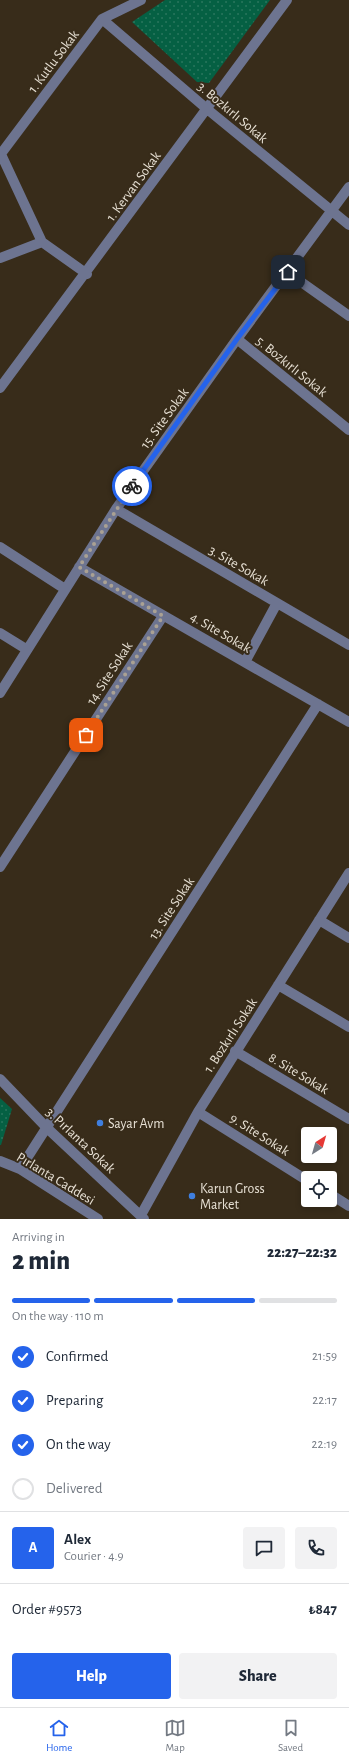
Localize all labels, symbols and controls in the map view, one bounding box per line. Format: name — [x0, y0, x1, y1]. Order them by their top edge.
street label: 1. Kutlu Sokak — [26, 27, 82, 96]
street label: 3. Bozkırlı Sokak — [195, 80, 271, 146]
street label: 1. Kervan Sokak — [104, 149, 164, 224]
pin — [271, 255, 305, 289]
icon: home — [277, 261, 299, 283]
street label: 5. Bozkırlı Sokak — [253, 334, 330, 400]
street label: 15. Site Sokak — [138, 385, 192, 452]
courier — [112, 466, 152, 506]
icon: bike — [121, 475, 143, 497]
street label: 3. Site Sokak — [206, 543, 271, 589]
street label: 4. Site Sokak — [188, 610, 254, 656]
street label: 14. Site Sokak — [84, 639, 136, 708]
pin — [69, 718, 103, 752]
icon: bag — [75, 724, 97, 746]
street label: 13. Site Sokak — [147, 874, 197, 942]
street label: 1. Bozkırlı Sokak — [202, 995, 260, 1075]
street label: 8. Site Sokak — [266, 1051, 331, 1098]
street label: 3. Pırlanta Sokak — [43, 1105, 118, 1177]
street label: 9. Site Sokak — [227, 1111, 292, 1159]
place label: Sayar Avm — [108, 1117, 164, 1131]
marker: Sayar Avm — [95, 1118, 105, 1128]
north arrow — [301, 1127, 337, 1163]
map controls — [301, 1127, 337, 1207]
street label: Pırlanta Caddesi — [14, 1150, 97, 1208]
button: locate — [301, 1171, 337, 1207]
place label: Karun Gross Market — [200, 1182, 265, 1212]
marker: Karun Gross Market — [187, 1191, 197, 1201]
text: Arriving in — [12, 1231, 65, 1244]
text: 22:27–22:32 — [267, 1245, 337, 1260]
text: 2 min — [12, 1248, 70, 1274]
text: On the way · 110 m — [12, 1310, 104, 1323]
icon: check — [12, 1346, 34, 1368]
text: Confirmed — [46, 1349, 108, 1364]
text: 21:59 — [312, 1350, 337, 1363]
icon: check — [12, 1390, 34, 1412]
text: Preparing — [46, 1393, 103, 1408]
text: 22:17 — [312, 1394, 337, 1407]
icon: check — [12, 1434, 34, 1456]
text: On the way — [46, 1437, 111, 1452]
text: 22:19 — [312, 1438, 337, 1451]
text: Delivered — [46, 1481, 103, 1496]
button: chat — [243, 1527, 285, 1569]
button: phone — [295, 1527, 337, 1569]
text: Alex — [64, 1532, 91, 1547]
text: A — [28, 1540, 38, 1555]
text: Courier · 4.9 — [64, 1550, 124, 1563]
text: Order #9573 — [12, 1602, 82, 1617]
text: ₺847 — [309, 1602, 337, 1617]
button: Help — [12, 1653, 171, 1699]
button: Share — [179, 1653, 337, 1699]
tab: Home — [46, 1717, 72, 1754]
tab: Map — [164, 1717, 186, 1754]
tab: Saved — [278, 1717, 303, 1754]

